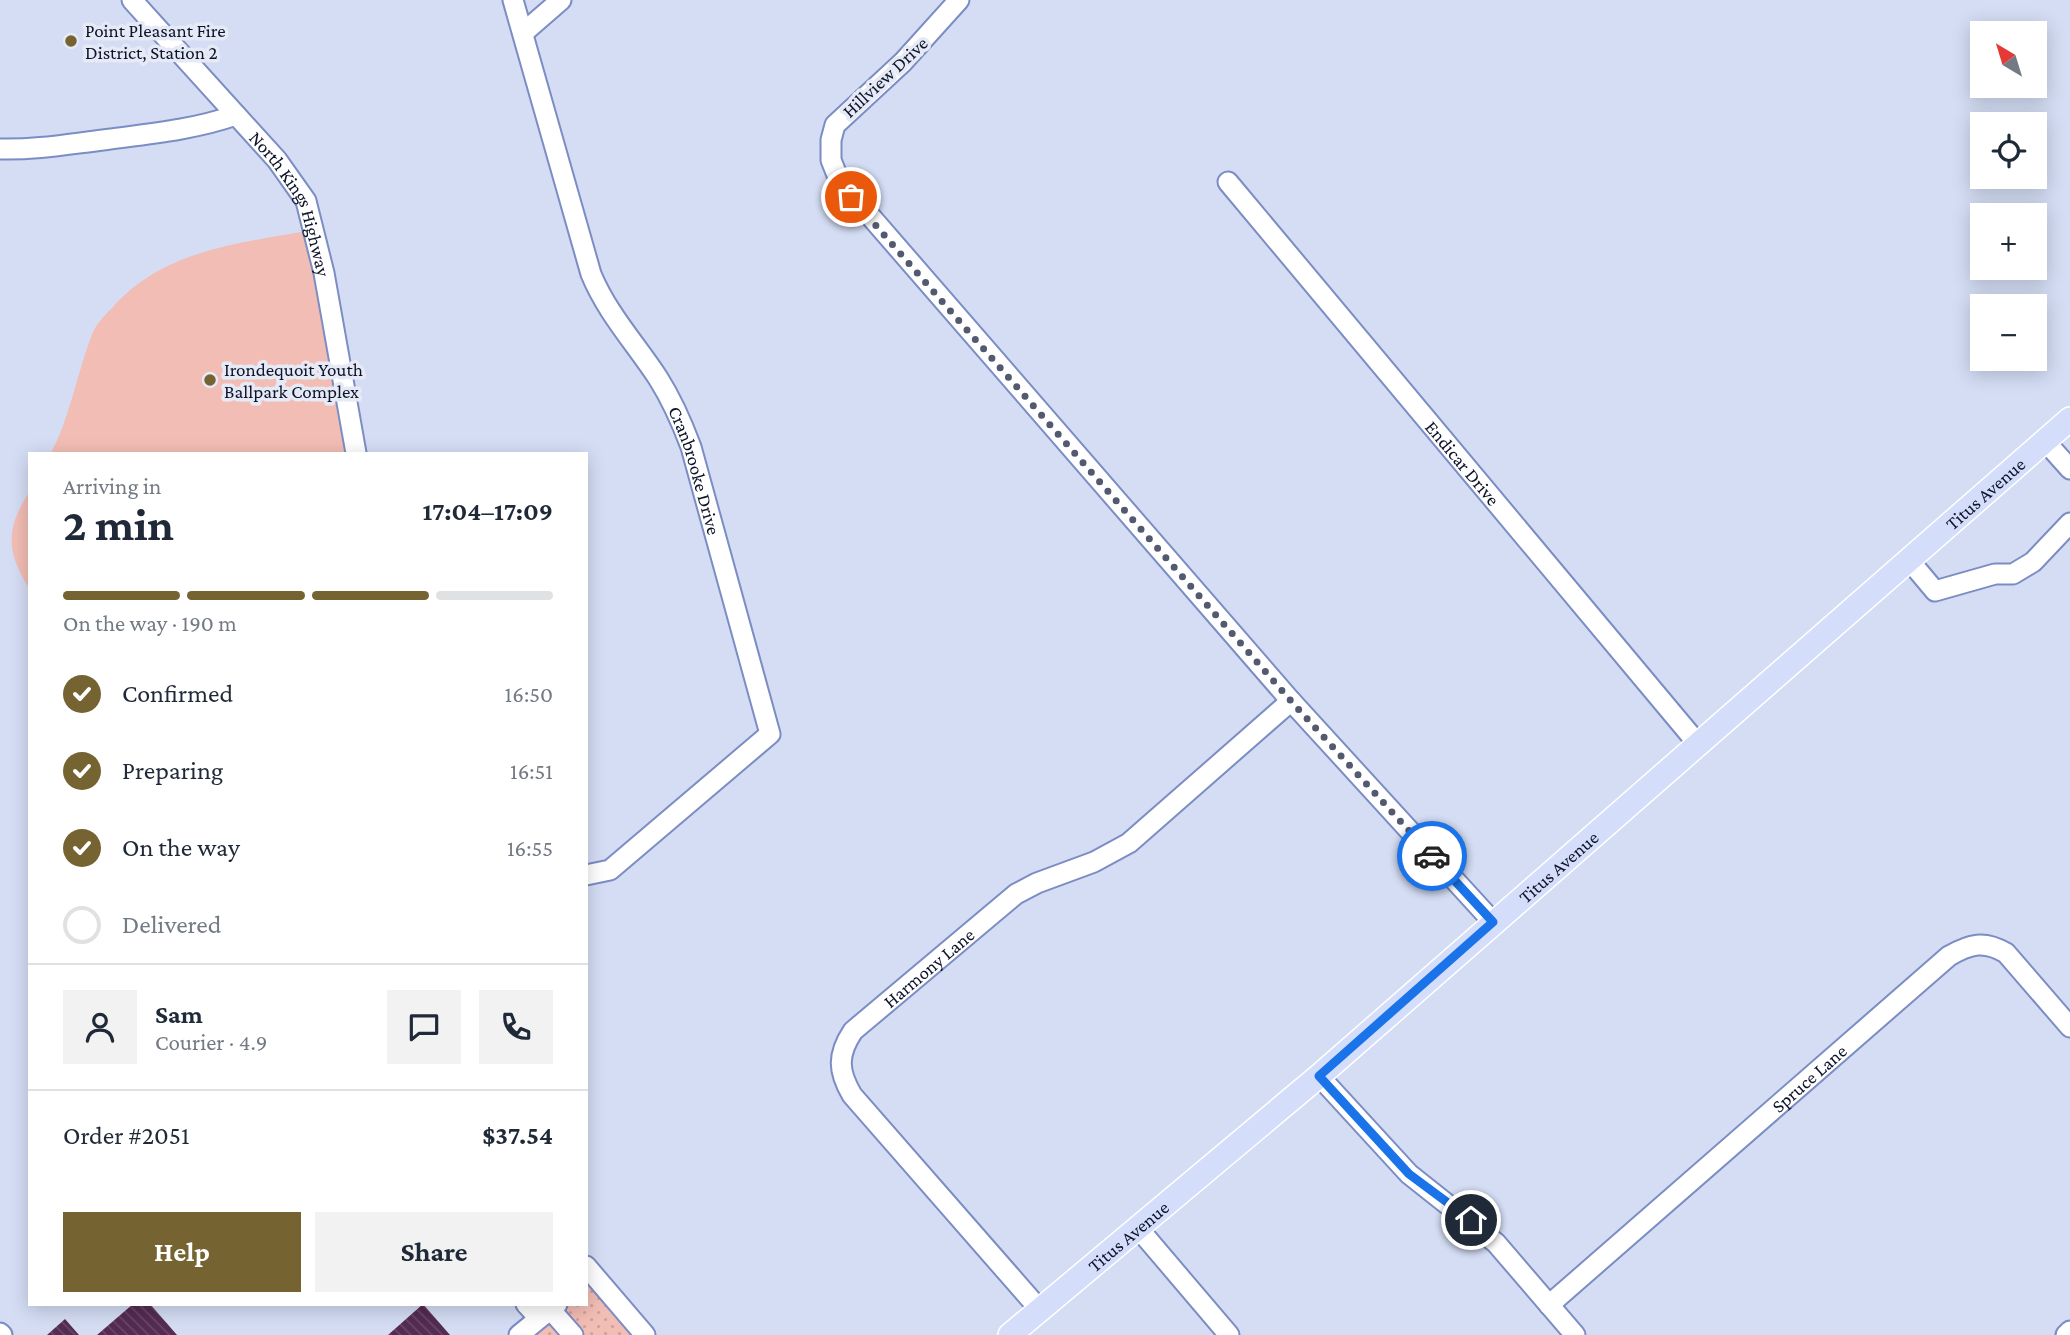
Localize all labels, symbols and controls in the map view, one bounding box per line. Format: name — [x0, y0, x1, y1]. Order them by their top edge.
place label: Point Pleasant Fire District, Station 2 — [85, 20, 226, 63]
north arrow — [1970, 21, 2048, 98]
map controls — [1970, 21, 2047, 371]
street label: Hillview Drive — [838, 32, 932, 122]
marker: Point Pleasant Fire District, Station 2 — [63, 33, 79, 49]
button: locate — [1970, 112, 2047, 189]
street label: North Kings Highway — [245, 127, 335, 279]
pin — [821, 167, 881, 227]
icon: bag — [832, 178, 870, 216]
button: + — [1970, 203, 2047, 280]
button: − — [1970, 294, 2047, 371]
place label: Irondequoit Youth Ballpark Complex — [224, 359, 363, 402]
marker: Irondequoit Youth Ballpark Complex — [202, 372, 218, 388]
street label: Cranbrooke Drive — [665, 403, 725, 537]
street label: Endicar Drive — [1421, 416, 1504, 509]
street label: Titus Avenue — [1941, 453, 2029, 534]
text: Arriving in — [63, 473, 161, 499]
text: 17:04–17:09 — [422, 497, 553, 526]
text: 2 min — [63, 499, 174, 550]
text: On the way · 190 m — [63, 610, 237, 636]
icon: check — [63, 675, 101, 713]
text: Confirmed — [122, 679, 233, 708]
text: 16:50 — [505, 681, 553, 707]
icon: check — [63, 752, 101, 790]
text: Preparing — [122, 756, 223, 785]
text: 16:51 — [510, 758, 553, 784]
courier — [1397, 821, 1467, 891]
street label: Titus Avenue — [1514, 826, 1602, 907]
icon: check — [63, 829, 101, 867]
text: On the way — [122, 833, 240, 862]
text: 16:55 — [507, 835, 553, 861]
icon: car — [1413, 837, 1451, 875]
text: Delivered — [122, 910, 221, 939]
street label: Harmony Lane — [879, 923, 978, 1012]
button: person — [63, 990, 137, 1064]
button: chat — [387, 990, 461, 1064]
button: phone — [479, 990, 553, 1064]
text: Sam — [155, 1000, 203, 1029]
text: Courier · 4.9 — [155, 1029, 267, 1055]
street label: Spruce Lane — [1767, 1040, 1851, 1116]
text: Order #2051 — [63, 1121, 190, 1150]
text: $37.54 — [482, 1121, 553, 1150]
pin — [1441, 1190, 1501, 1250]
street label: Titus Avenue — [1083, 1196, 1173, 1276]
icon: home — [1452, 1201, 1490, 1239]
button: Help — [63, 1212, 301, 1292]
button: Share — [315, 1212, 553, 1292]

